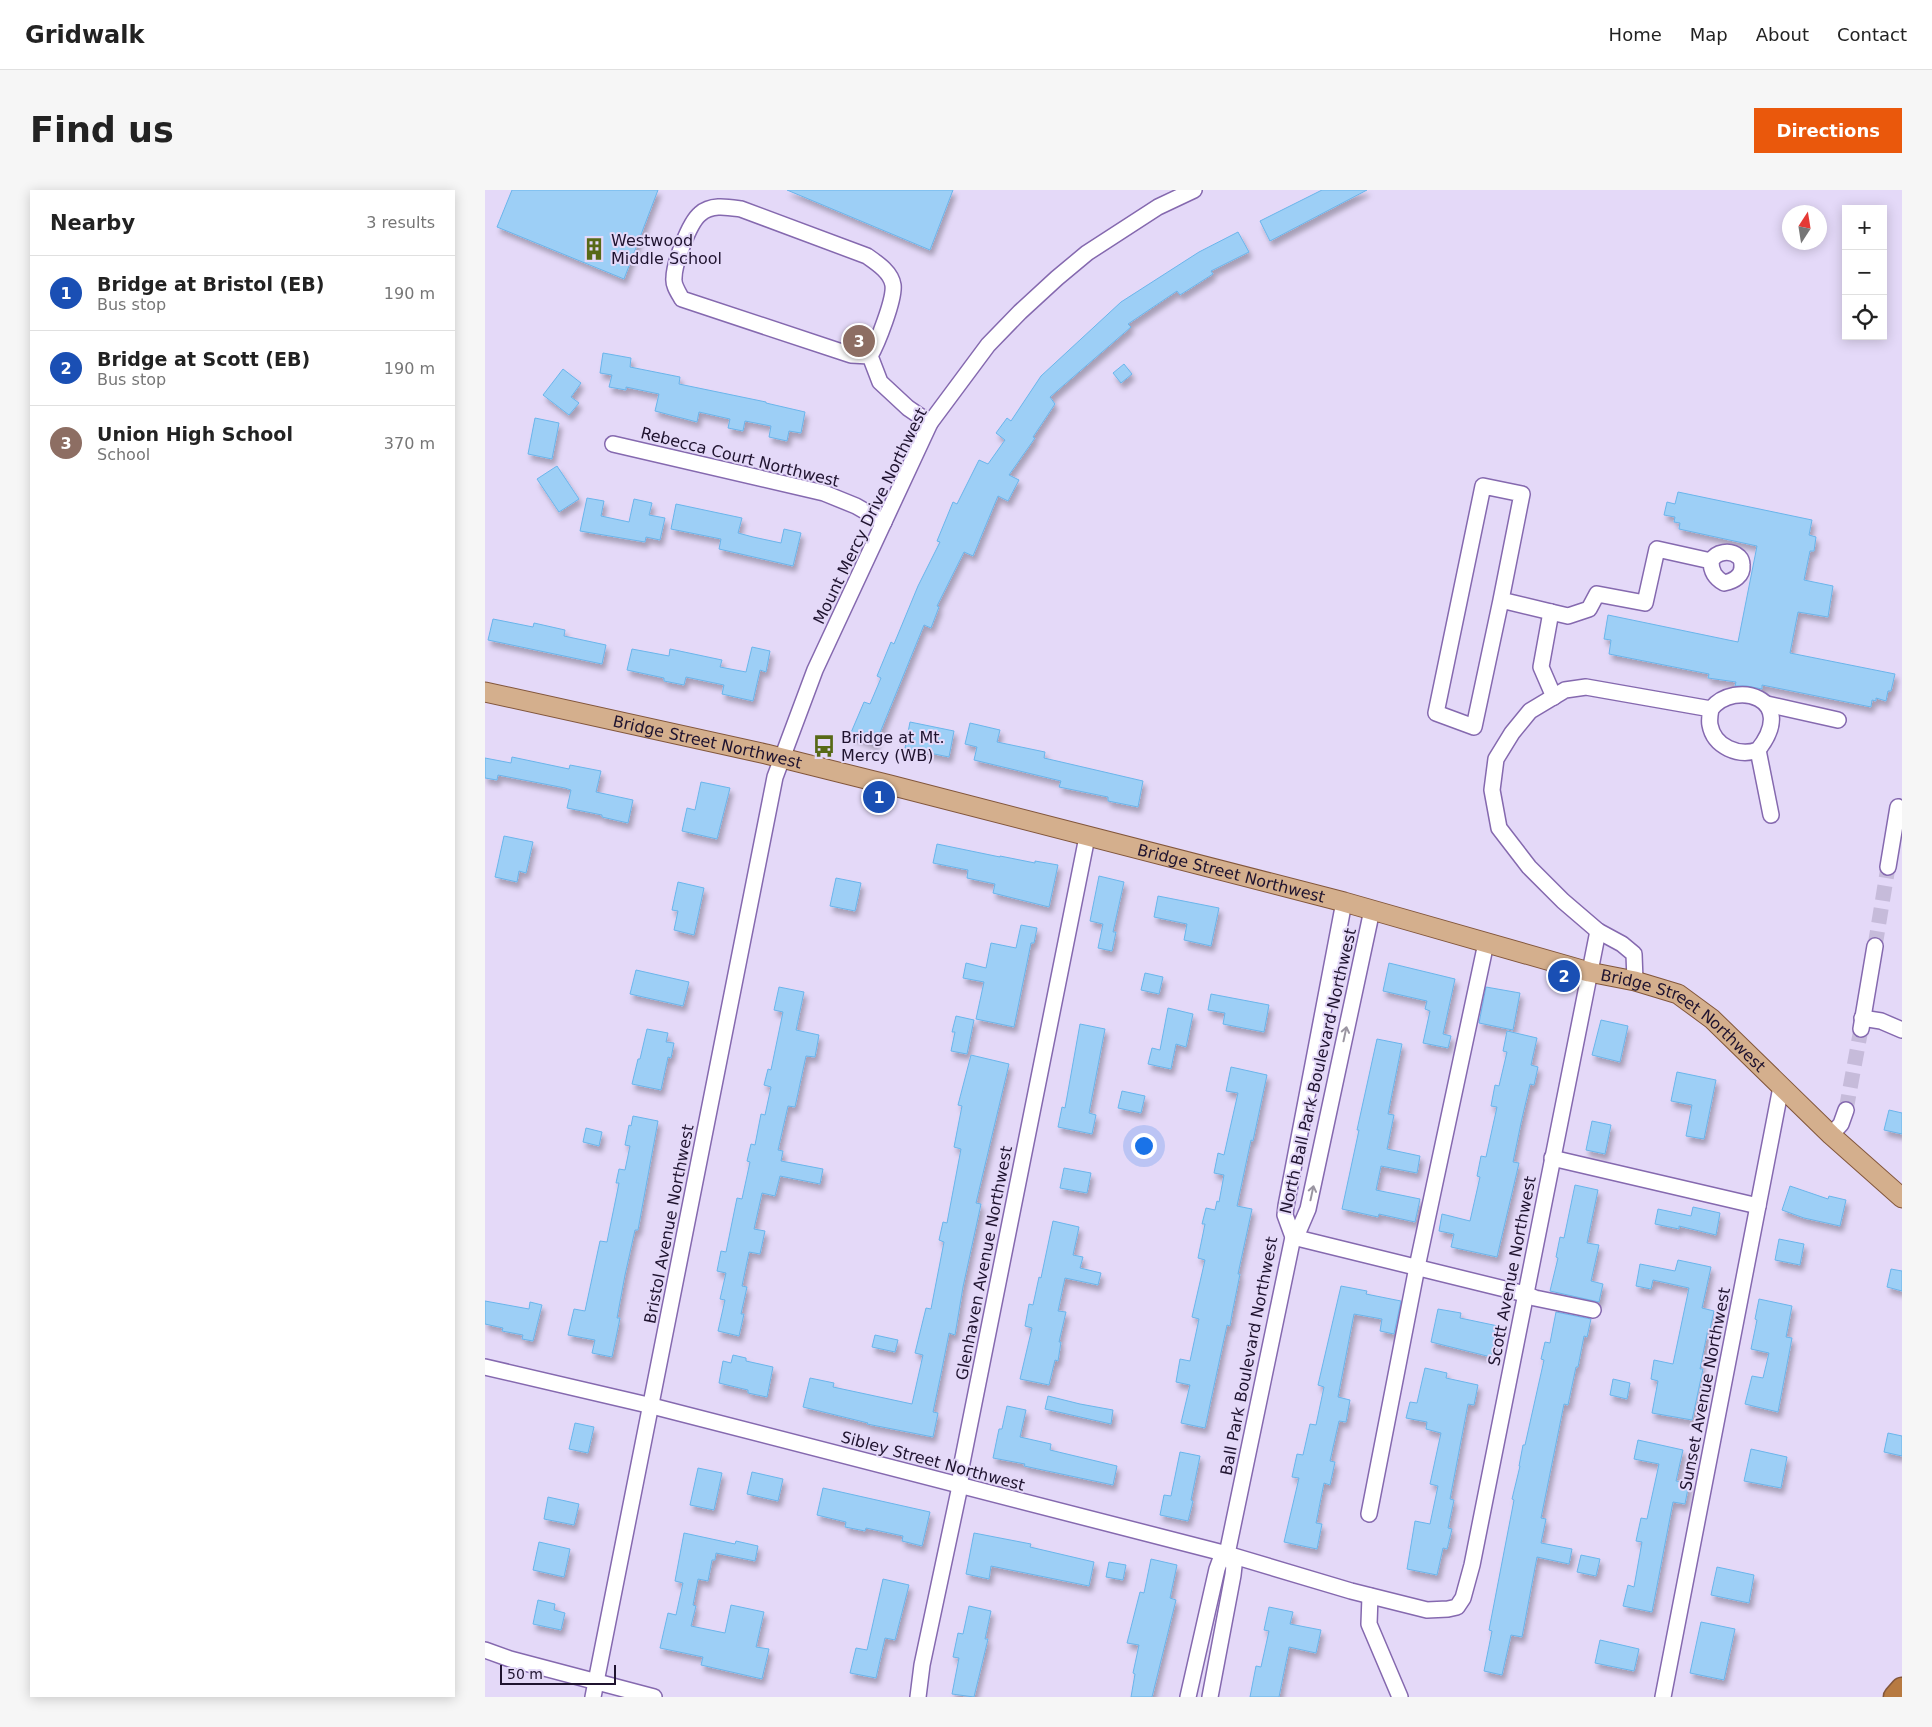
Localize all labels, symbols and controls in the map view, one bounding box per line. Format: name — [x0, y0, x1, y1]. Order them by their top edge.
text: Gridwalk — [25, 21, 145, 49]
text: Home — [1609, 24, 1662, 45]
text: Map — [1690, 24, 1728, 45]
text: About — [1756, 24, 1809, 45]
text: Contact — [1837, 24, 1907, 45]
button: Directions — [1754, 108, 1902, 153]
text: Find us — [30, 110, 174, 150]
north arrow — [1782, 205, 1827, 250]
map controls — [1842, 205, 1887, 340]
button: + — [1842, 205, 1887, 250]
text: Nearby — [50, 211, 135, 235]
text: 3 results — [366, 213, 435, 232]
place label: Westwood Middle School — [611, 231, 722, 268]
building icon: Westwood Middle School — [581, 236, 607, 262]
button: − — [1842, 250, 1887, 295]
text: Bridge at Bristol (EB) — [97, 273, 324, 295]
text: 1 — [60, 284, 72, 303]
text: 190 m — [384, 284, 435, 303]
text: Bus stop — [97, 295, 166, 314]
button: locate — [1842, 295, 1887, 340]
pin: 3 — [843, 322, 875, 360]
text: Bridge at Scott (EB) — [97, 348, 310, 370]
text: 2 — [60, 359, 72, 378]
text: 190 m — [384, 359, 435, 378]
text: Bus stop — [97, 370, 166, 389]
street label: Mount Mercy Drive Northwest — [809, 405, 931, 627]
text: Union High School — [97, 423, 293, 445]
street label: Rebecca Court Northwest — [639, 423, 841, 491]
text: 3 — [60, 434, 72, 453]
text: 370 m — [384, 434, 435, 453]
text: School — [97, 445, 150, 464]
street label: Bridge Street Northwest — [611, 711, 804, 772]
place label: Bridge at Mt. Mercy (WB) — [841, 728, 945, 765]
bus stop icon: Bridge at Mt. Mercy (WB) — [811, 733, 837, 759]
pin: 1 — [863, 778, 895, 816]
street label: Bridge Street Northwest — [1135, 840, 1327, 906]
street label: North Ball Park Boulevard Northwest — [1276, 926, 1360, 1216]
pin: 2 — [1548, 957, 1580, 995]
street label: Bridge Street Northwest — [1599, 965, 1770, 1076]
one-way arrow — [1341, 1027, 1351, 1043]
street label: Bristol Avenue Northwest — [640, 1123, 698, 1325]
your location — [1131, 1133, 1157, 1159]
street label: Glenhaven Avenue Northwest — [952, 1144, 1016, 1382]
street label: Scott Avenue Northwest — [1484, 1174, 1540, 1368]
one-way arrow — [1307, 1186, 1317, 1202]
street label: Ball Park Boulevard Northwest — [1217, 1235, 1281, 1477]
street label: Sunset Avenue Northwest — [1676, 1286, 1734, 1492]
street label: Sibley Street Northwest — [839, 1427, 1027, 1495]
scale bar — [500, 1662, 616, 1685]
text: 50 m — [507, 1666, 543, 1682]

